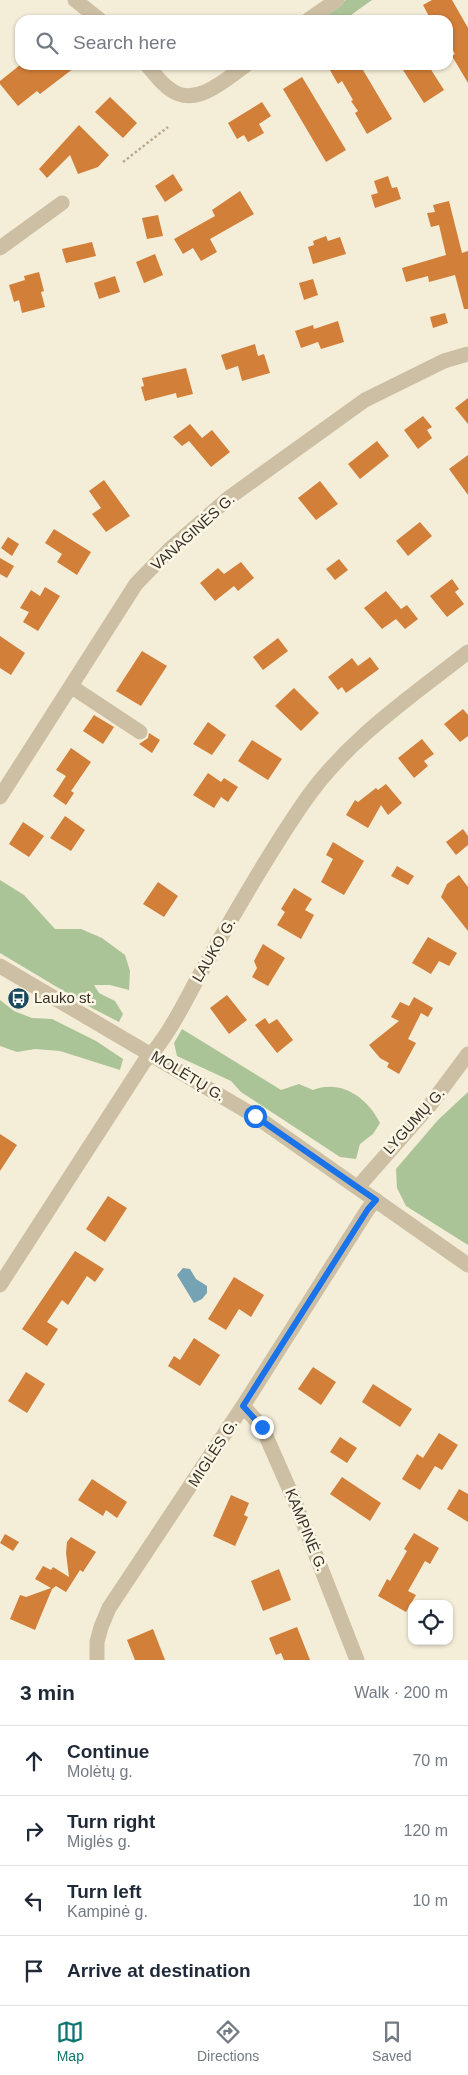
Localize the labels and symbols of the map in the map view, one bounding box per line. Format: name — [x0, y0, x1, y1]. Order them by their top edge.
street label: VANAGINĖS G. — [147, 490, 238, 574]
street label: LAUKO G. — [188, 915, 239, 985]
bus stop icon: Lauko st. — [6, 986, 30, 1010]
place label: Lauko st. — [34, 989, 95, 1006]
street label: MOLĖTŲ G. — [149, 1047, 228, 1104]
street label: LYGUMŲ G. — [380, 1084, 448, 1157]
route start — [244, 1105, 267, 1128]
street label: MIGLĖS G. — [185, 1416, 241, 1490]
route end — [251, 1416, 274, 1439]
street label: KAMPINĖ G. — [282, 1486, 331, 1574]

